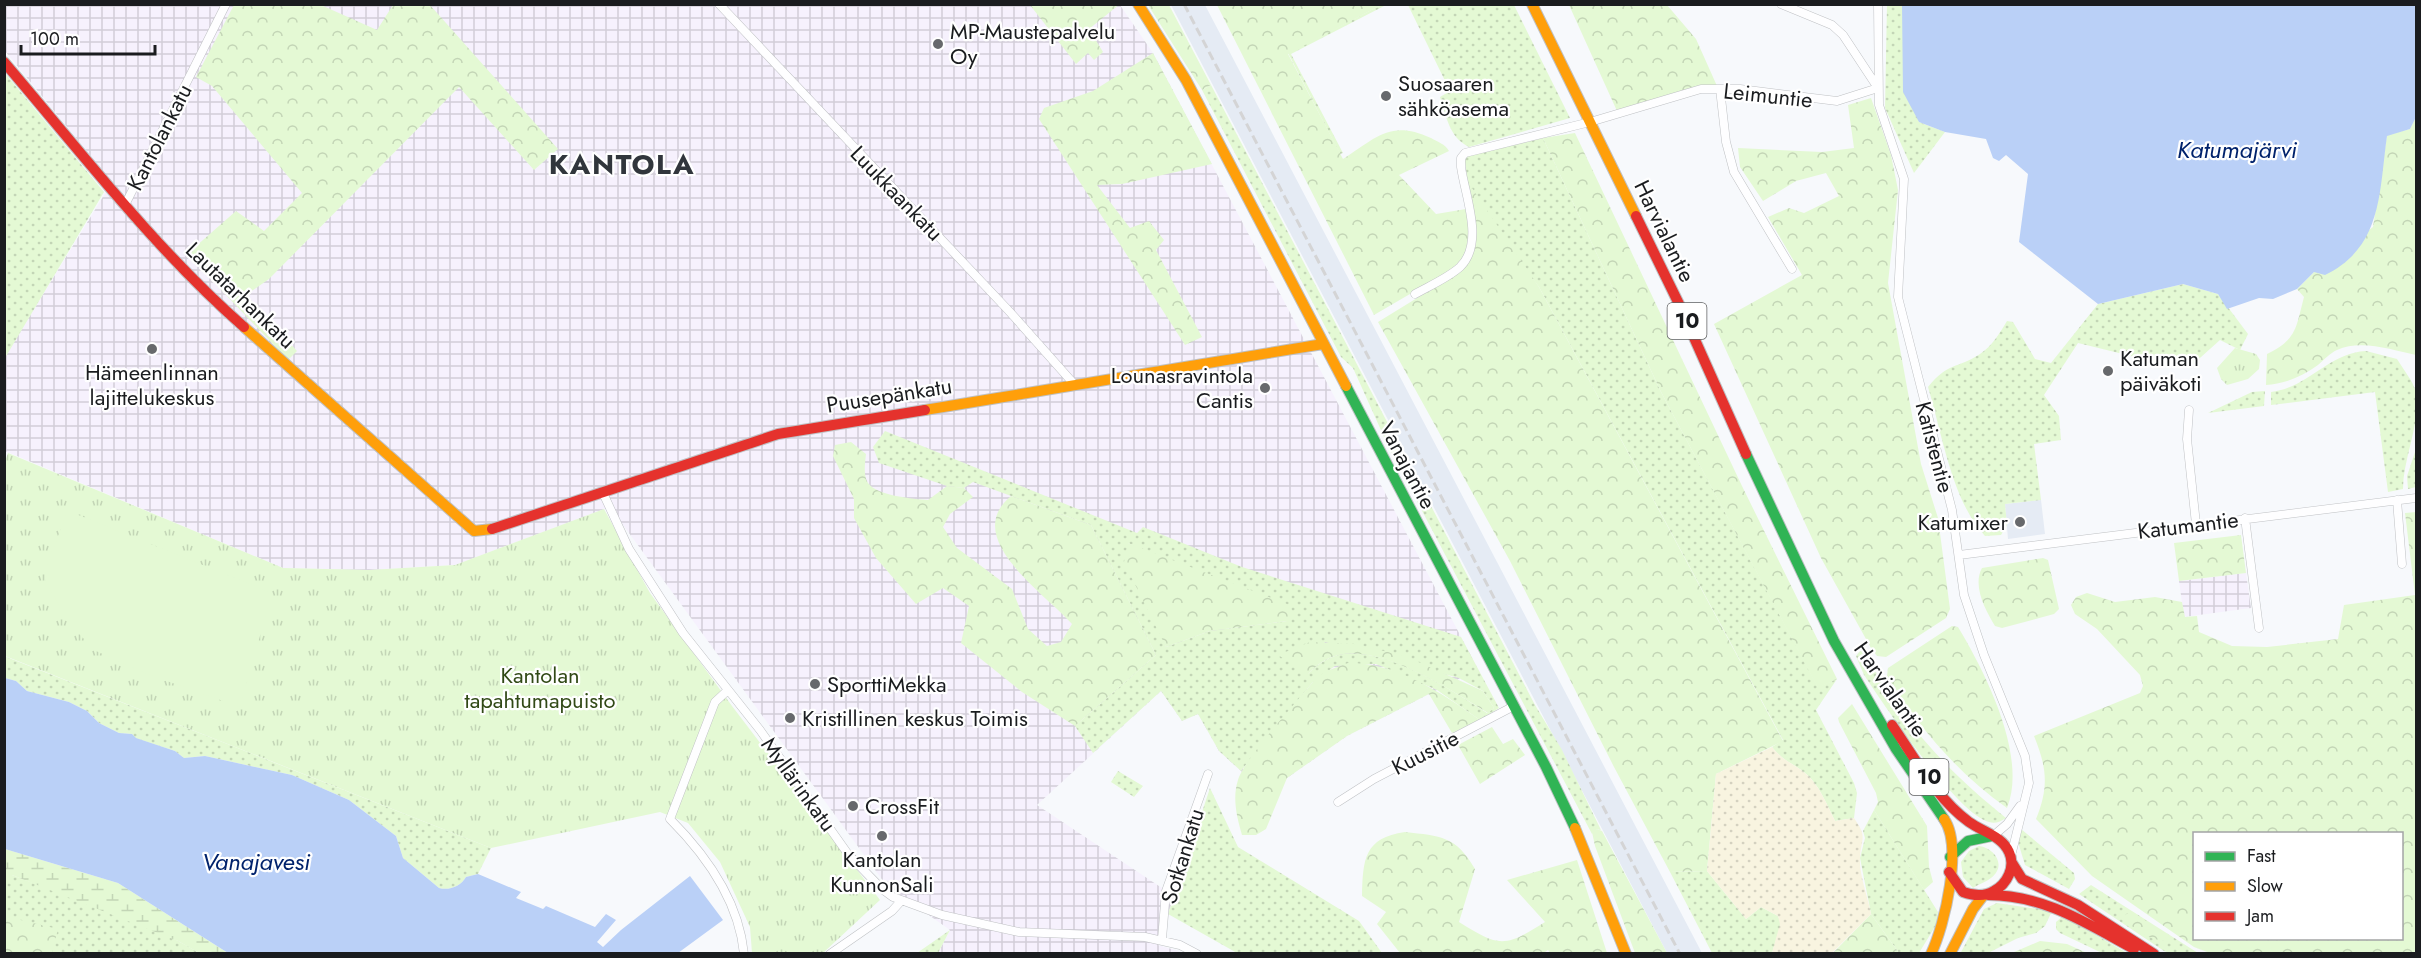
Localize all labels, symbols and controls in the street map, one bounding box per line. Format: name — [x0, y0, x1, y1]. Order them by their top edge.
place label: MP-Maustepalvelu Oy — [950, 15, 1115, 72]
scale bar — [21, 18, 154, 56]
text: 100 m — [30, 26, 79, 52]
marker: MP-Maustepalvelu Oy — [931, 37, 945, 51]
place label: Suosaaren sähköasema — [1398, 67, 1509, 124]
street label: Leimuntie — [1722, 74, 1814, 116]
street label: Kantolankatu — [118, 78, 200, 196]
marker: Suosaaren sähköasema — [1379, 89, 1393, 103]
water label: Katumajärvi — [2177, 132, 2298, 167]
street label: Luukkaankatu — [843, 138, 951, 248]
district label: KANTOLA — [549, 144, 695, 185]
street label: Harvialantie — [1627, 175, 1703, 287]
street label: Lautatarhankatu — [179, 234, 303, 356]
road number: 10 — [1668, 303, 1706, 339]
marker: Hämeenlinnan lajittelukeskus — [145, 342, 159, 356]
place label: Katuman päiväkoti — [2120, 342, 2202, 399]
place label: Hämeenlinnan lajittelukeskus — [85, 356, 219, 413]
place label: Lounasravintola Cantis — [1111, 359, 1253, 416]
marker: Katuman päiväkoti — [2101, 364, 2115, 378]
street label: Puusepänkatu — [824, 369, 954, 421]
marker: Lounasravintola Cantis — [1258, 381, 1272, 395]
street label: Katistentie — [1907, 398, 1963, 496]
street label: Vanajantie — [1372, 416, 1444, 514]
street label: Katumantie — [2136, 503, 2240, 547]
place label: Katumixer — [1917, 506, 2008, 538]
marker: Katumixer — [2013, 515, 2027, 529]
street label: Harvialantie — [1846, 635, 1936, 743]
park label: Kantolan tapahtumapuisto — [464, 659, 616, 716]
place label: SporttiMekka — [827, 668, 947, 700]
marker: SporttiMekka — [808, 677, 822, 691]
place label: Kristillinen keskus Toimis — [802, 702, 1028, 734]
marker: Kristillinen keskus Toimis — [783, 711, 797, 725]
street label: Kuusitie — [1386, 721, 1464, 783]
street label: Myllärinkatu — [754, 730, 844, 838]
road number: 10 — [1910, 759, 1948, 795]
place label: CrossFit — [865, 790, 940, 822]
marker: CrossFit — [846, 799, 860, 813]
street label: Sotkankatu — [1152, 804, 1212, 908]
marker: Kantolan KunnonSali — [875, 829, 889, 843]
legend — [2193, 832, 2403, 940]
place label: Kantolan KunnonSali — [830, 843, 934, 900]
text: Fast — [2247, 843, 2276, 869]
water label: Vanajavesi — [202, 844, 311, 879]
text: Slow — [2247, 873, 2284, 899]
text: Jam — [2245, 903, 2274, 929]

